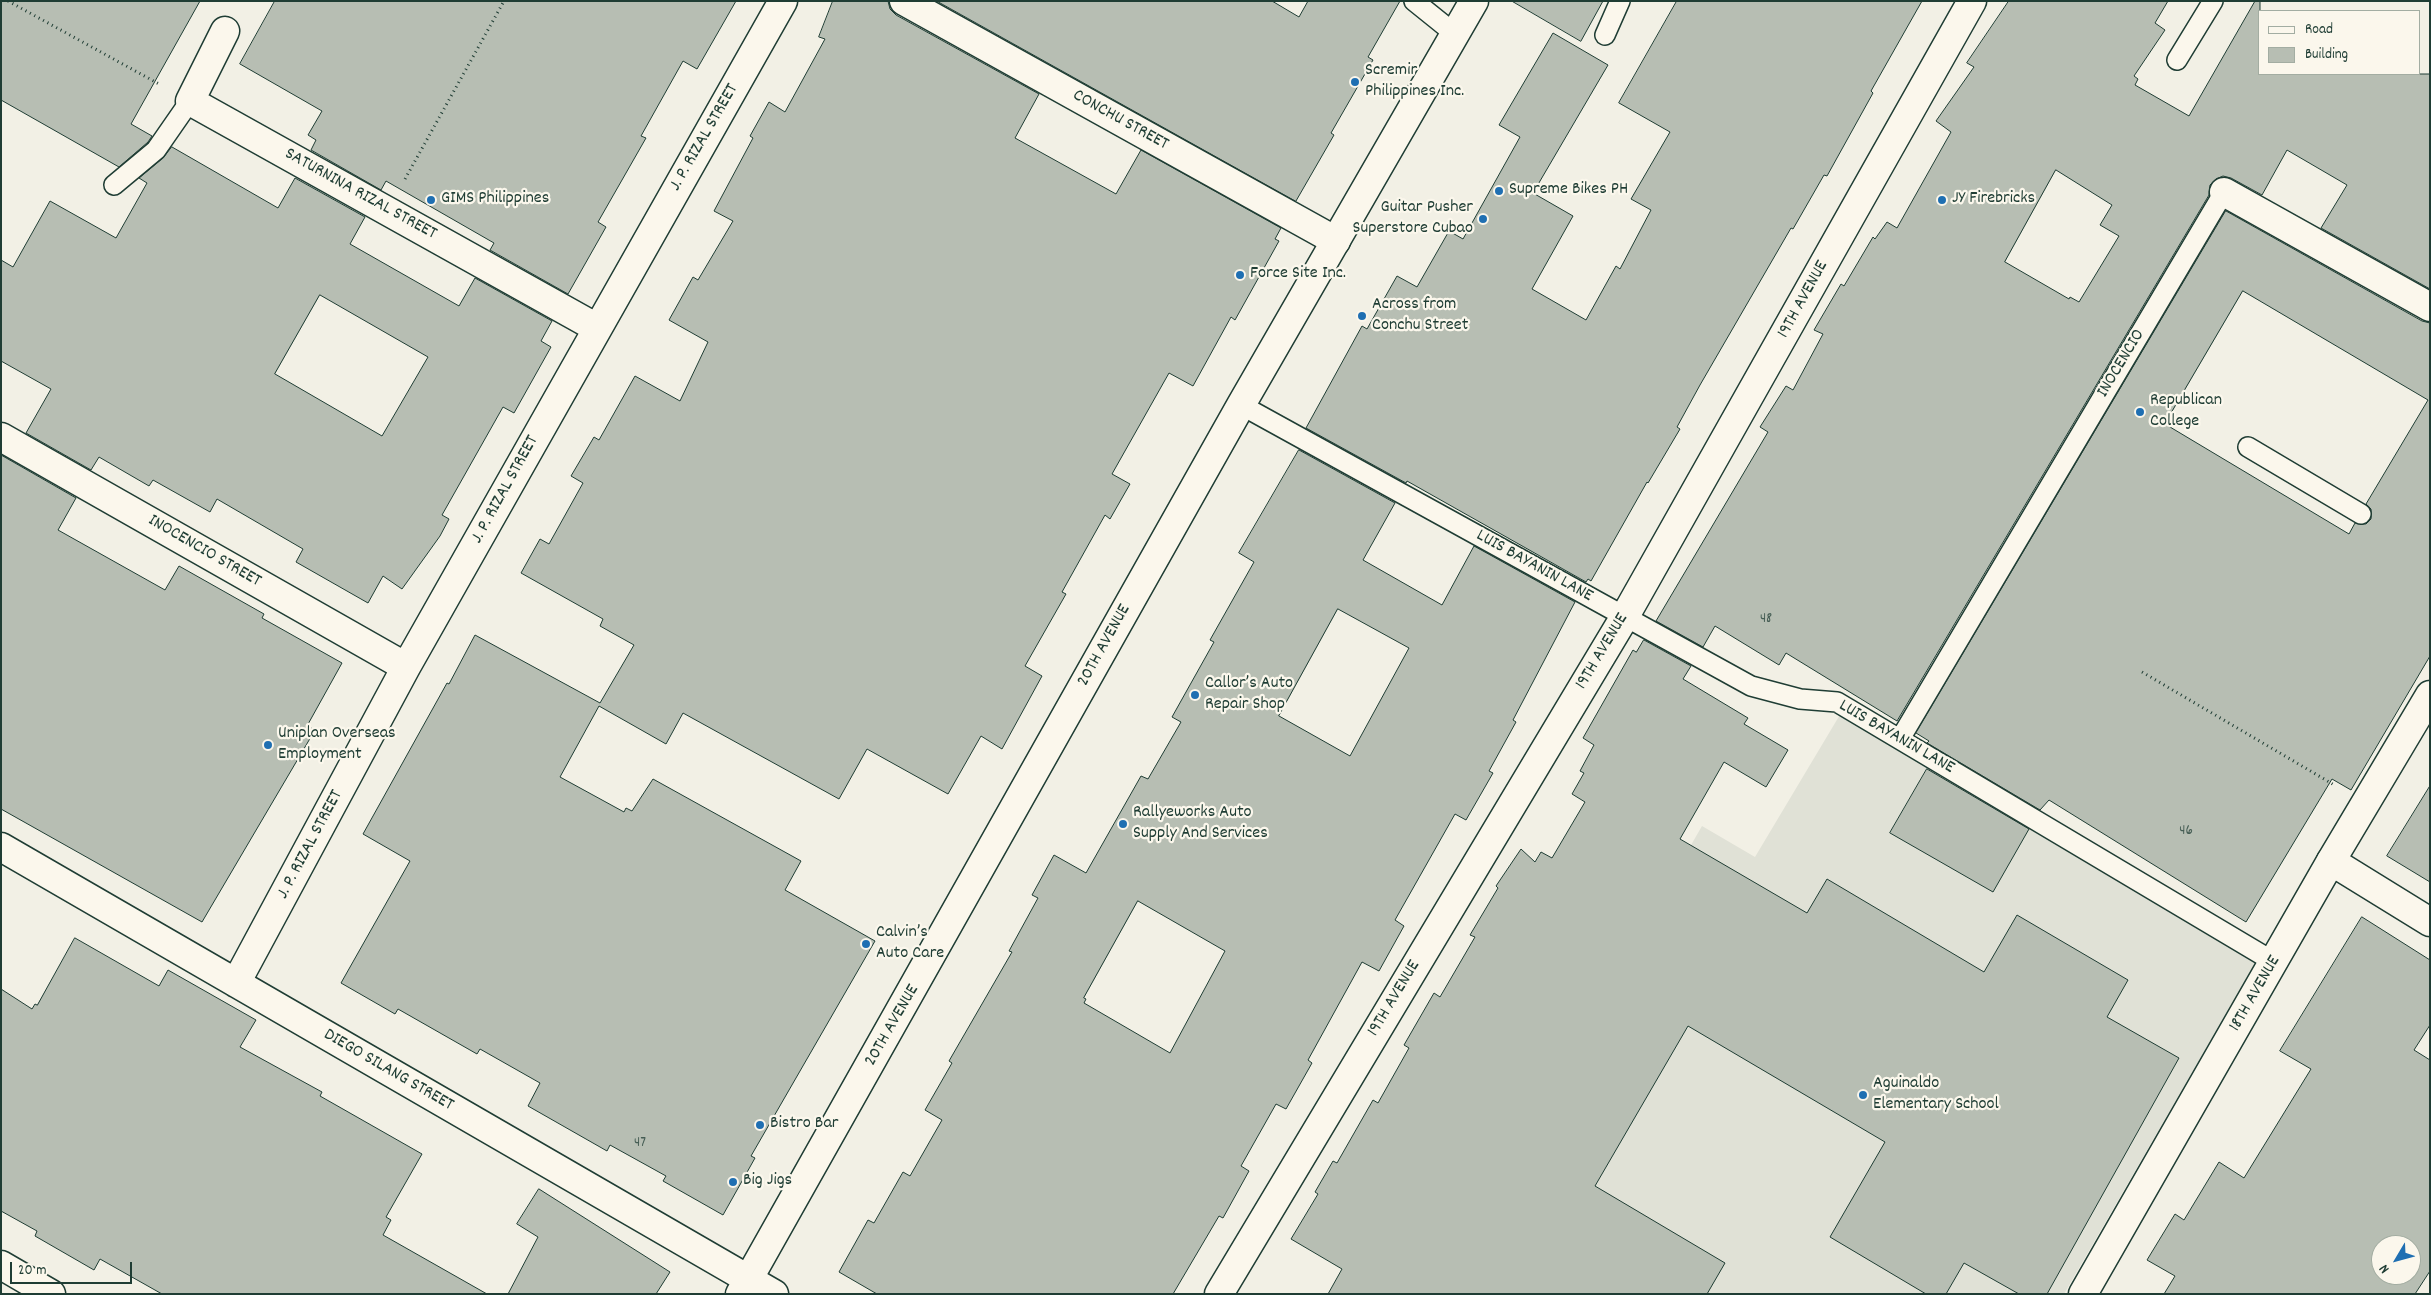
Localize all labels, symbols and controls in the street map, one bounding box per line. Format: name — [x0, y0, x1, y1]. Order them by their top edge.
legend — [2258, 10, 2421, 75]
text: Road — [2305, 19, 2333, 41]
text: Building — [2305, 44, 2348, 66]
place label: Scremir Philippines Inc. — [1365, 61, 1464, 104]
marker: Scremir Philippines Inc. — [1349, 76, 1361, 88]
street label: J. P. RIZAL STREET — [666, 81, 744, 195]
street label: CONCHU STREET — [1068, 86, 1172, 156]
street label: SATURNINA RIZAL STREET — [280, 144, 440, 246]
place label: Supreme Bikes PH — [1509, 180, 1628, 202]
marker: Supreme Bikes PH — [1493, 185, 1505, 197]
place label: GIMS Philippines — [441, 189, 549, 211]
place label: JY Firebricks — [1952, 189, 2035, 211]
marker: GIMS Philippines — [425, 194, 437, 206]
marker: JY Firebricks — [1936, 194, 1948, 206]
place label: Guitar Pusher Superstore Cubao — [1353, 198, 1473, 240]
marker: Guitar Pusher Superstore Cubao — [1477, 213, 1489, 225]
street label: 19TH AVENUE — [1774, 258, 1834, 342]
place label: Force Site Inc. — [1250, 264, 1346, 286]
marker: Force Site Inc. — [1234, 269, 1246, 281]
place label: Across from Conchu Street — [1372, 295, 1468, 338]
marker: Across from Conchu Street — [1356, 310, 1368, 322]
street label: INOCENCIO — [2093, 326, 2151, 402]
place label: Republican College — [2150, 391, 2222, 434]
marker: Republican College — [2134, 406, 2146, 418]
street label: J. P. RIZAL STREET — [467, 432, 545, 548]
street label: INOCENCIO STREET — [144, 511, 264, 593]
street label: LUIS BAYANIN LANE — [1472, 526, 1596, 608]
street label: 20TH AVENUE — [1074, 601, 1136, 691]
street label: 19TH AVENUE — [1572, 610, 1634, 694]
house number: 48 — [1760, 611, 1772, 629]
place label: Callor’s Auto Repair Shop — [1205, 674, 1293, 716]
marker: Callor’s Auto Repair Shop — [1189, 689, 1201, 701]
street label: LUIS BAYANIN LANE — [1834, 696, 1958, 780]
place label: Uniplan Overseas Employment — [278, 724, 396, 766]
marker: Uniplan Overseas Employment — [262, 739, 274, 751]
street label: J. P. RIZAL STREET — [273, 787, 349, 903]
place label: Rallyeworks Auto Supply And Services — [1133, 803, 1268, 846]
marker: Rallyeworks Auto Supply And Services — [1117, 818, 1129, 830]
house number: 46 — [2179, 823, 2193, 841]
place label: Calvin’s Auto Care — [876, 923, 944, 966]
marker: Calvin’s Auto Care — [860, 938, 872, 950]
street label: 18TH AVENUE — [2226, 952, 2286, 1036]
street label: 19TH AVENUE — [1364, 957, 1426, 1041]
street label: 20TH AVENUE — [861, 981, 925, 1071]
street label: DIEGO SILANG STREET — [319, 1025, 457, 1117]
place label: Aguinaldo Elementary School — [1873, 1074, 1999, 1116]
marker: Aguinaldo Elementary School — [1857, 1089, 1869, 1101]
place label: Bistro Bar — [770, 1114, 839, 1136]
marker: Bistro Bar — [754, 1119, 766, 1131]
house number: 47 — [634, 1135, 646, 1153]
place label: Big Jigs — [743, 1171, 792, 1193]
marker: Big Jigs — [727, 1176, 739, 1188]
north arrow — [2371, 1235, 2421, 1285]
scale bar — [12, 1252, 135, 1284]
text: 20 m — [18, 1260, 46, 1282]
text: N — [2375, 1260, 2395, 1277]

